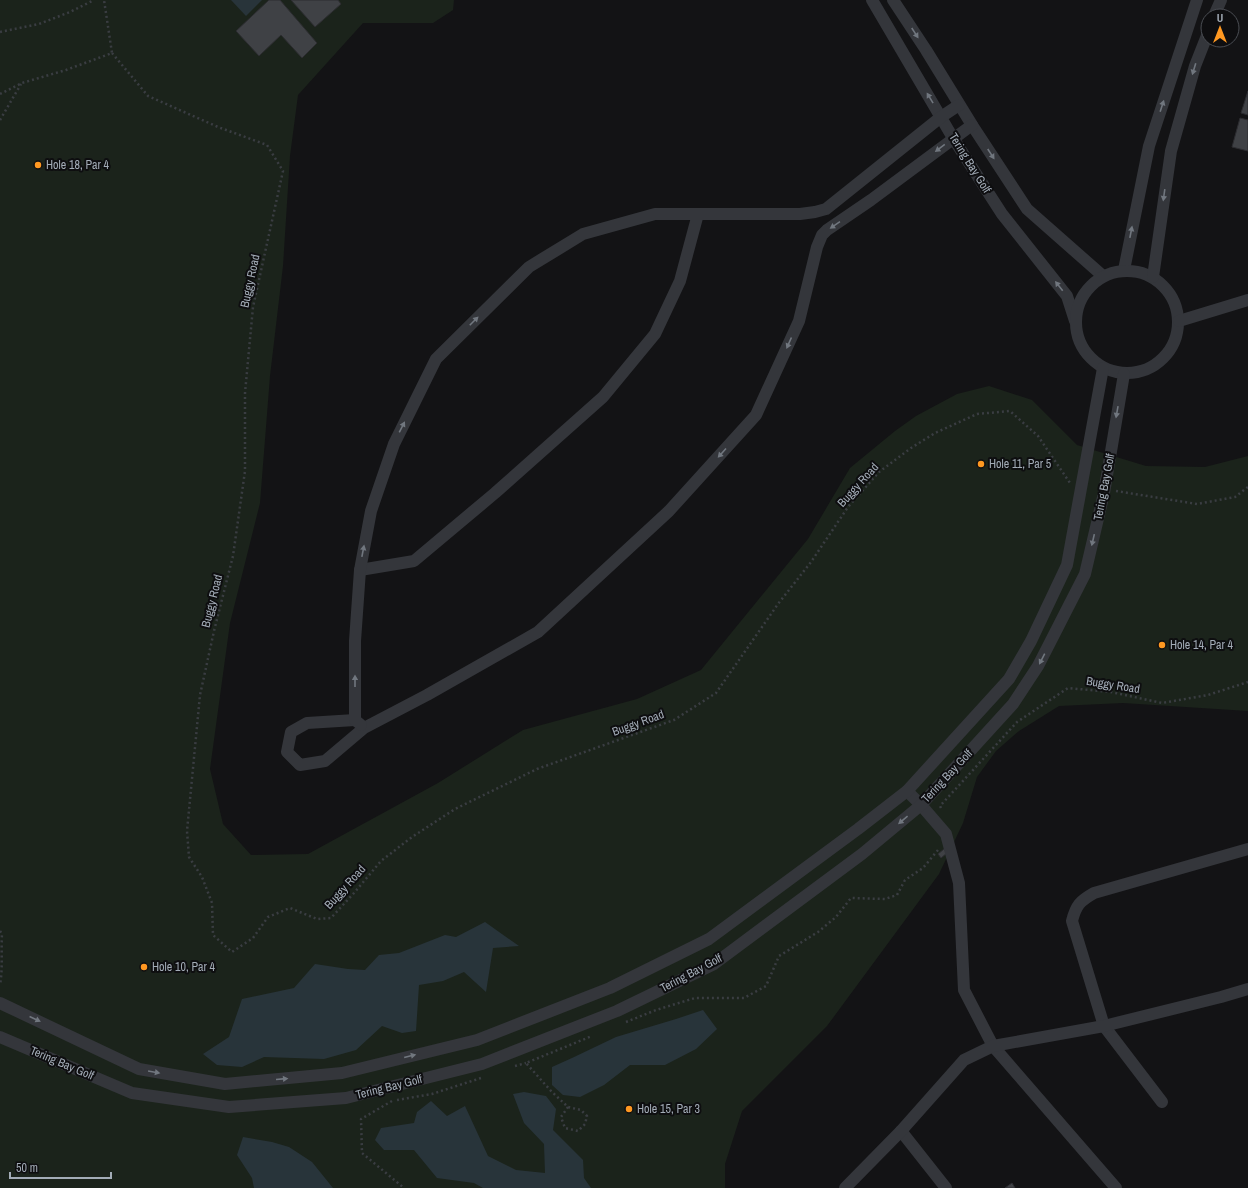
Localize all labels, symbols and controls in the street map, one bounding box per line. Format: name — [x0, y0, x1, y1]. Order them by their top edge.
north arrow — [1200, 8, 1240, 48]
text: U — [1217, 11, 1223, 25]
one-way arrow — [911, 27, 918, 38]
one-way arrow — [1191, 63, 1197, 75]
one-way arrow — [926, 93, 934, 103]
one-way arrow — [1159, 99, 1165, 111]
street label: Tering Bay Golf — [945, 130, 995, 196]
one-way arrow — [935, 144, 946, 152]
one-way arrow — [987, 149, 995, 160]
place label: Hole 18, Par 4 — [46, 157, 109, 173]
marker: Hole 18, Par 4 — [33, 160, 43, 170]
one-way arrow — [1161, 189, 1167, 201]
one-way arrow — [830, 221, 841, 229]
one-way arrow — [1129, 226, 1135, 238]
street label: Buggy Road — [237, 253, 263, 309]
one-way arrow — [1055, 280, 1064, 291]
one-way arrow — [469, 316, 479, 326]
one-way arrow — [786, 337, 792, 349]
one-way arrow — [1114, 406, 1120, 418]
one-way arrow — [399, 422, 405, 433]
one-way arrow — [718, 447, 727, 458]
street label: Tering Bay Golf — [1090, 452, 1118, 522]
place label: Hole 11, Par 5 — [989, 456, 1052, 472]
marker: Hole 11, Par 5 — [976, 459, 986, 469]
street label: Buggy Road — [834, 460, 882, 510]
one-way arrow — [1090, 534, 1096, 546]
one-way arrow — [361, 545, 367, 557]
street label: Buggy Road — [198, 573, 226, 629]
place label: Hole 14, Par 4 — [1170, 637, 1233, 653]
marker: Hole 14, Par 4 — [1157, 640, 1167, 650]
one-way arrow — [1039, 653, 1045, 664]
street label: Buggy Road — [1085, 673, 1141, 697]
one-way arrow — [352, 674, 358, 687]
street label: Buggy Road — [610, 706, 666, 740]
street label: Tering Bay Golf — [918, 746, 976, 806]
one-way arrow — [897, 815, 908, 824]
street label: Buggy Road — [321, 862, 369, 912]
street label: Tering Bay Golf — [657, 950, 725, 996]
place label: Hole 10, Par 4 — [152, 959, 215, 975]
marker: Hole 10, Par 4 — [139, 962, 149, 972]
one-way arrow — [30, 1016, 41, 1022]
street label: Tering Bay Golf — [28, 1042, 97, 1084]
one-way arrow — [404, 1053, 416, 1059]
one-way arrow — [148, 1069, 160, 1075]
street label: Tering Bay Golf — [354, 1071, 424, 1103]
one-way arrow — [276, 1076, 288, 1082]
place label: Hole 15, Par 3 — [637, 1101, 700, 1117]
marker: Hole 15, Par 3 — [624, 1104, 634, 1114]
scale bar — [10, 1154, 111, 1180]
text: 50 m — [16, 1160, 38, 1176]

